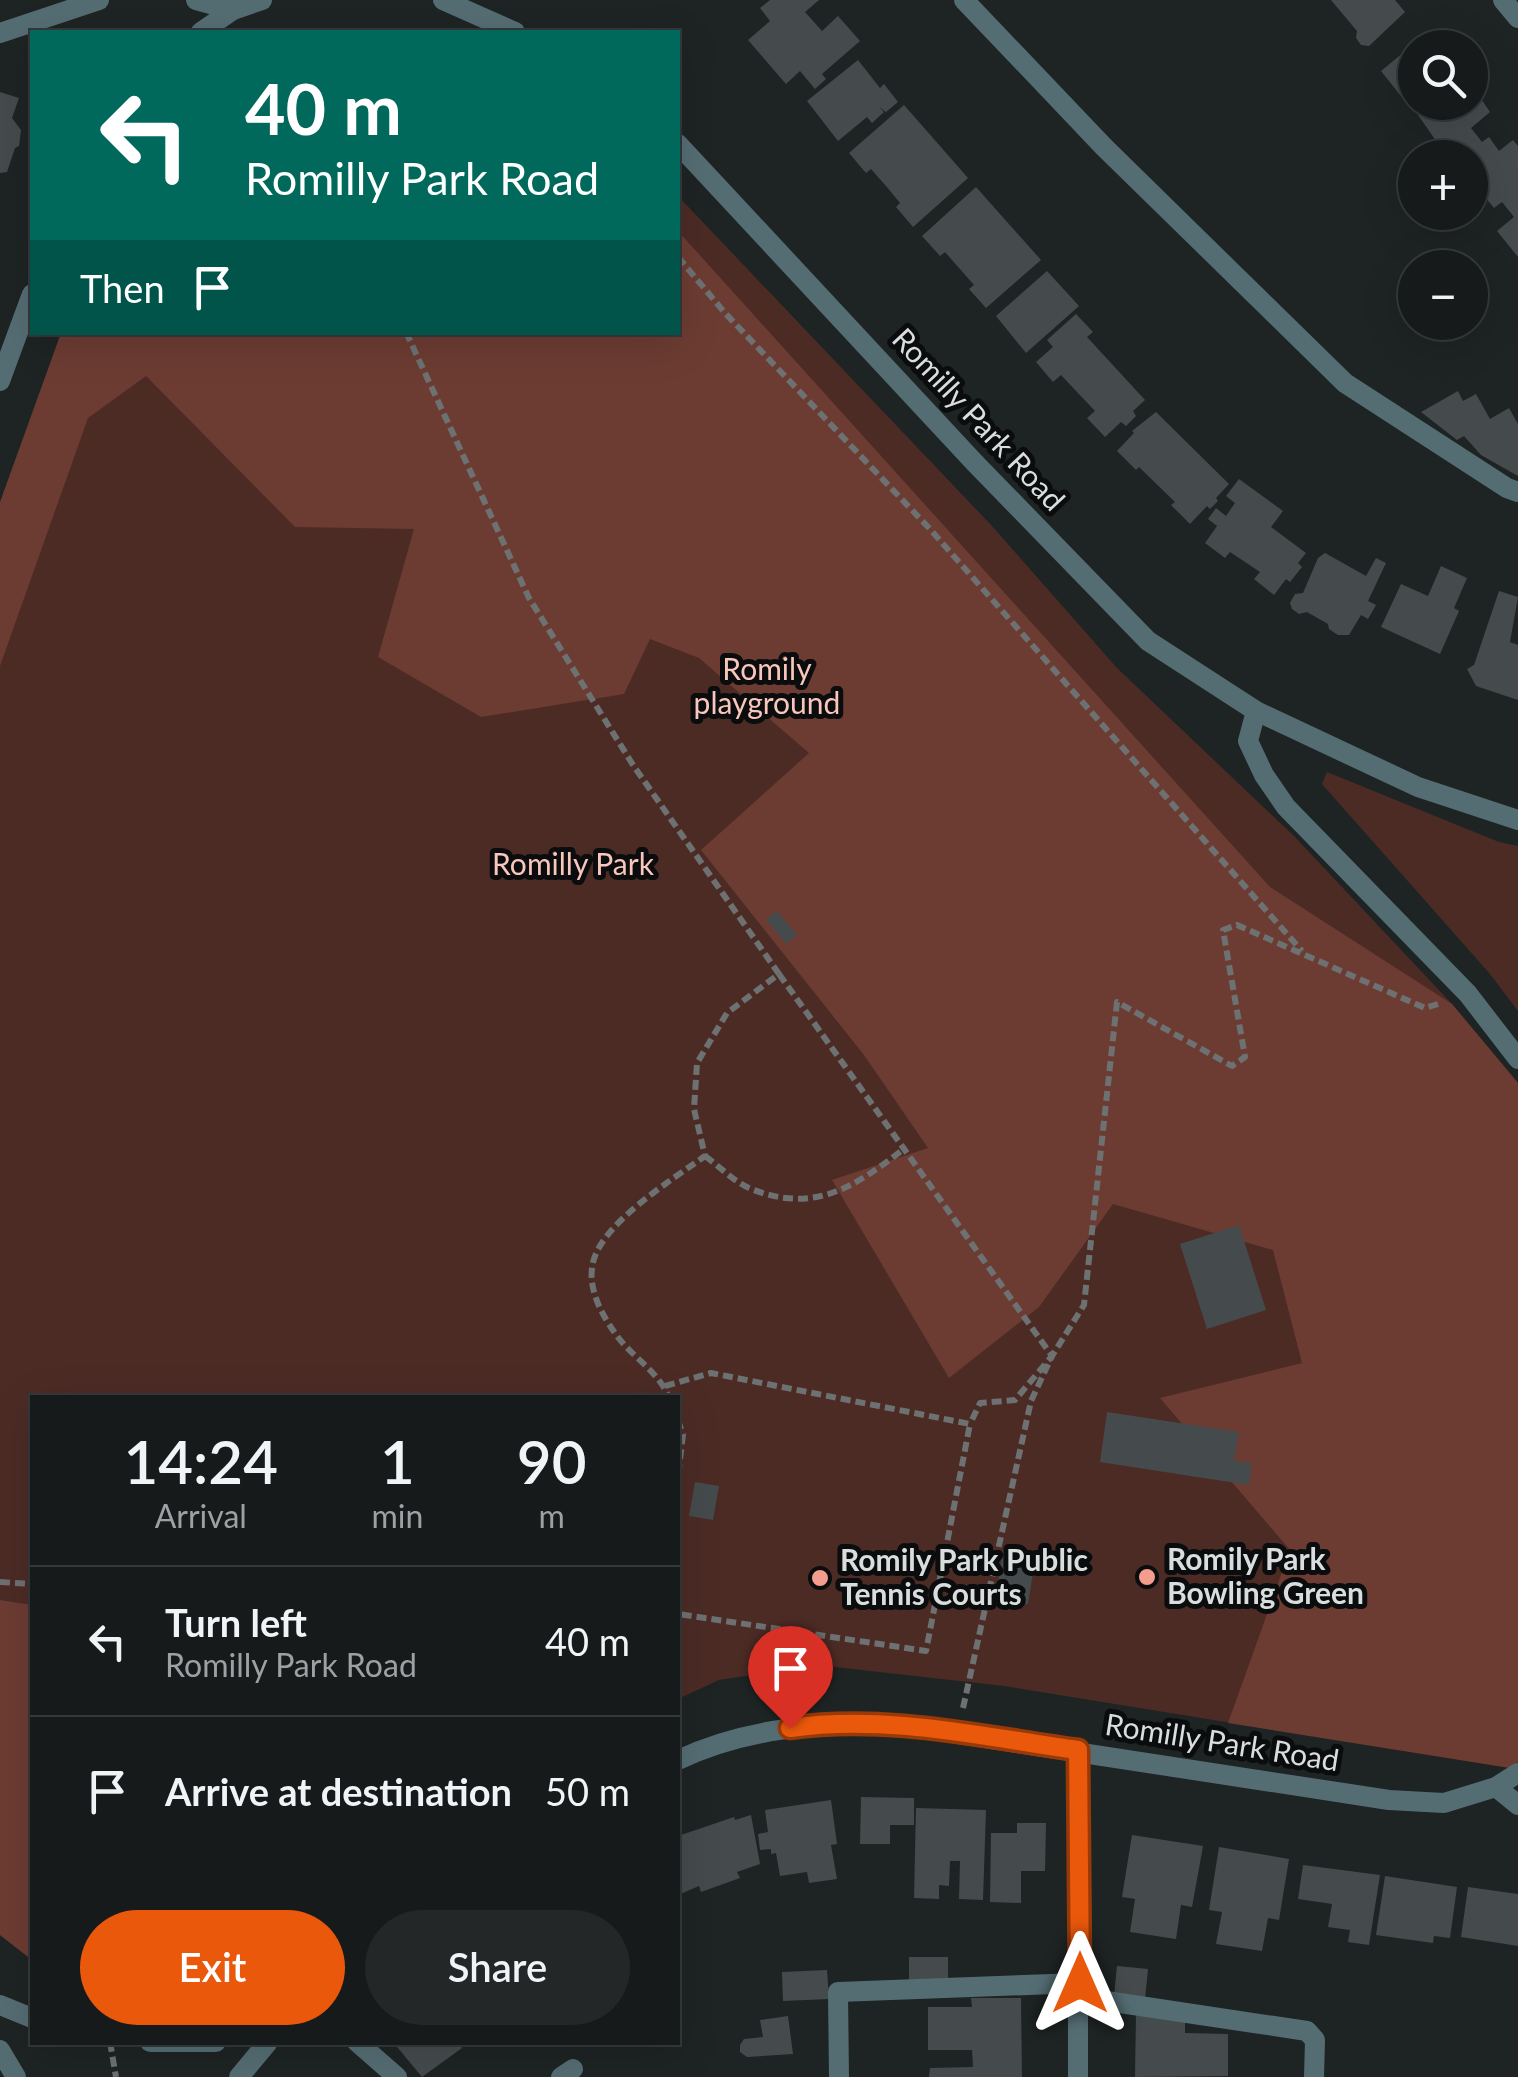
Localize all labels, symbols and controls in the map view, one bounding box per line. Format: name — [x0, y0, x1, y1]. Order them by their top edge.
map controls — [1398, 30, 1488, 340]
button: search — [1398, 30, 1488, 120]
text: 40 m — [245, 66, 402, 150]
icon: left — [80, 70, 210, 200]
button: + — [1398, 140, 1488, 230]
text: Romilly Park Road — [245, 151, 599, 205]
button: − — [1398, 250, 1488, 340]
icon: arrive — [185, 260, 240, 315]
text: Then — [80, 265, 165, 311]
street label: Romilly Park Road — [886, 320, 1073, 517]
park label: Romily playground — [694, 650, 840, 720]
park label: Romilly Park — [492, 845, 655, 881]
text: 14:24 — [124, 1425, 278, 1497]
text: 1 — [380, 1425, 415, 1497]
text: 90 — [517, 1425, 586, 1497]
text: Arrival — [155, 1496, 247, 1535]
text: min — [371, 1496, 423, 1535]
text: m — [539, 1496, 565, 1535]
place label: Romily Park Bowling Green — [1167, 1540, 1364, 1610]
place label: Romily Park Public Tennis Courts — [840, 1541, 1088, 1611]
marker: Romily Park Bowling Green — [1136, 1566, 1158, 1588]
marker: Romily Park Public Tennis Courts — [809, 1567, 831, 1589]
text: Turn left — [165, 1599, 307, 1645]
icon: left — [80, 1614, 135, 1669]
text: 40 m — [545, 1618, 630, 1664]
pin — [748, 1626, 833, 1729]
icon: arrive — [763, 1641, 818, 1696]
text: Romilly Park Road — [165, 1645, 417, 1684]
street label: Romilly Park Road — [1103, 1705, 1342, 1777]
icon: arrive — [80, 1764, 135, 1819]
text: Arrive at destination — [165, 1768, 512, 1814]
text: 50 m — [545, 1768, 630, 1814]
button: Exit — [80, 1910, 345, 2025]
button: Share — [365, 1910, 630, 2025]
position arrow — [1028, 1931, 1132, 2035]

